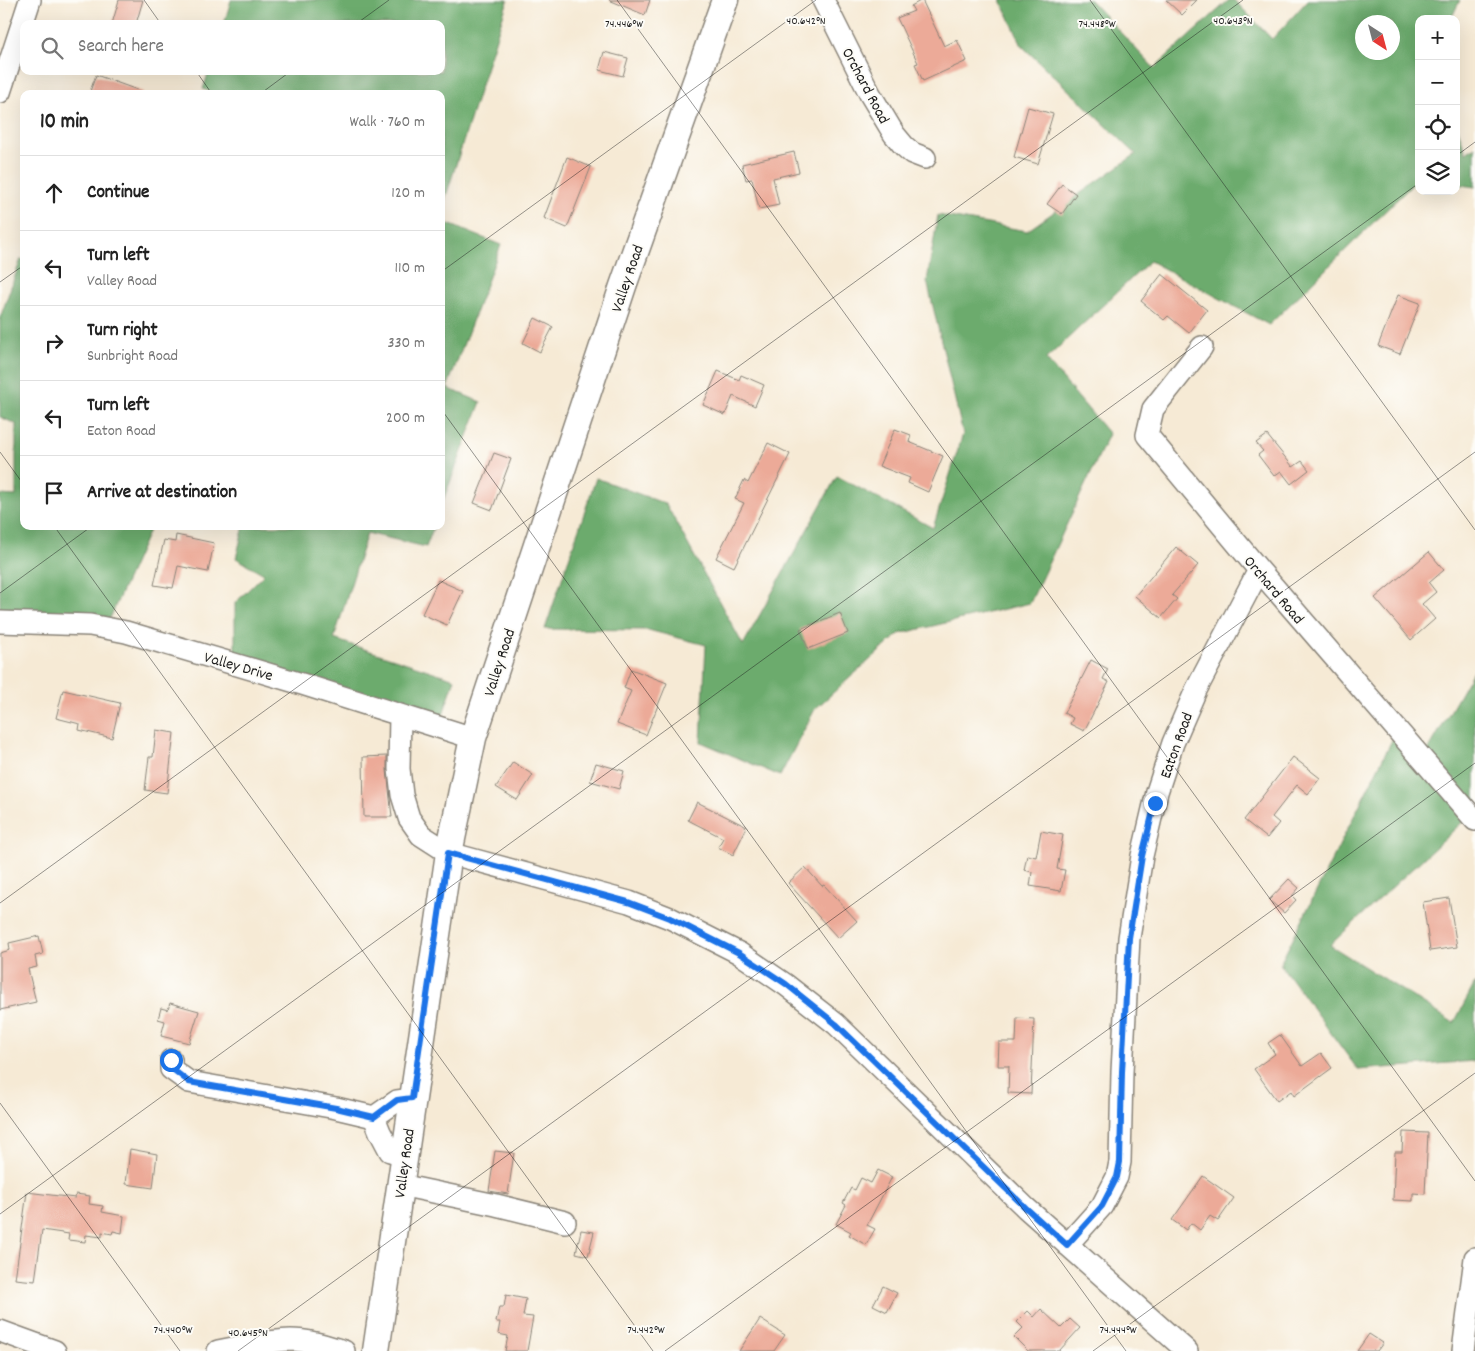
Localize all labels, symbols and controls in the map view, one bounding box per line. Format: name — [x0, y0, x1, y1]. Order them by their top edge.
text: 40.642°N — [786, 13, 826, 30]
text: 40.643°N — [1213, 13, 1253, 30]
north arrow — [1355, 15, 1400, 60]
map controls — [1415, 15, 1460, 195]
button: + — [1415, 15, 1460, 60]
text: 74.446°W — [605, 16, 643, 33]
text: 74.448°W — [1078, 16, 1116, 33]
search box — [20, 20, 445, 75]
icon: search — [38, 34, 66, 62]
text: Search here — [78, 34, 164, 61]
street label: Orchard Road — [835, 44, 895, 128]
button: − — [1415, 60, 1460, 105]
button: locate — [1415, 105, 1460, 150]
text: 10 min — [40, 108, 89, 138]
text: Walk · 760 m — [350, 111, 425, 134]
button: layers — [1415, 150, 1460, 195]
icon: ahead — [40, 179, 68, 207]
text: Continue — [87, 180, 149, 207]
text: 120 m — [391, 182, 425, 205]
street label: Valley Road — [606, 242, 651, 316]
text: Turn left — [87, 243, 150, 270]
icon: left — [40, 254, 68, 282]
text: 110 m — [395, 257, 425, 280]
text: Valley Road — [87, 270, 157, 293]
text: Turn right — [87, 318, 158, 345]
icon: right — [40, 329, 68, 357]
text: 330 m — [387, 332, 425, 355]
text: Sunbright Road — [87, 345, 178, 368]
text: Turn left — [87, 393, 150, 420]
icon: left — [40, 404, 68, 432]
text: 200 m — [386, 407, 425, 430]
text: Eaton Road — [87, 420, 156, 443]
icon: arrive — [40, 479, 68, 507]
text: Arrive at destination — [87, 480, 237, 507]
street label: Orchard Road — [1237, 551, 1309, 630]
street label: Valley Road — [479, 626, 522, 700]
street label: Valley Drive — [201, 647, 276, 688]
street label: Eaton Road — [1155, 710, 1200, 782]
route end — [1144, 792, 1167, 815]
route start — [160, 1049, 183, 1072]
street label: Valley Road — [389, 1127, 422, 1200]
text: 74.440°W — [154, 1322, 193, 1339]
text: 74.442°W — [627, 1322, 665, 1339]
text: 74.444°W — [1099, 1322, 1137, 1339]
text: 40.645°N — [228, 1325, 268, 1342]

